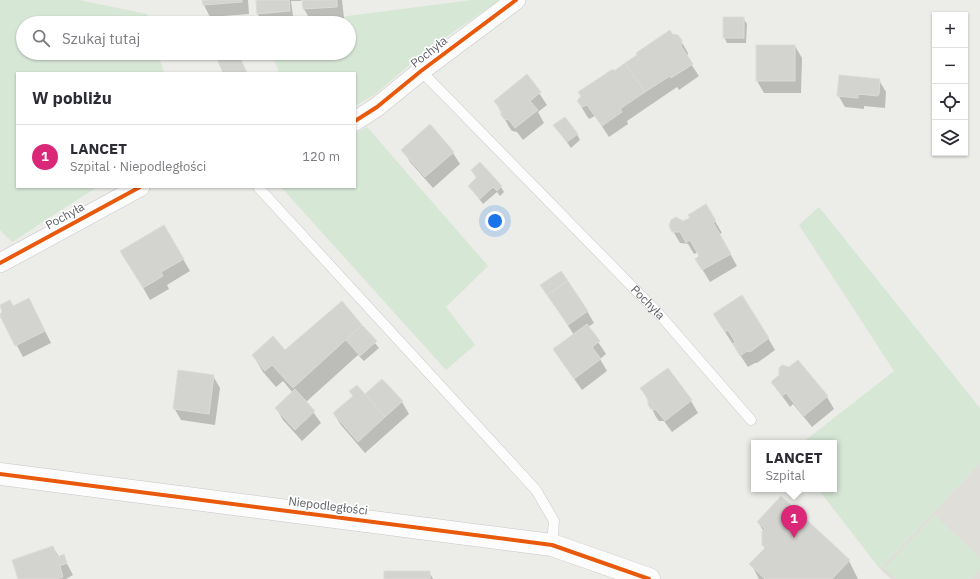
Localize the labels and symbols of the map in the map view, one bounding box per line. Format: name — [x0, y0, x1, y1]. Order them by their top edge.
street label: Pochyła — [407, 32, 450, 71]
street label: Pochyła — [43, 198, 87, 232]
your location — [485, 211, 505, 231]
street label: Pochyła — [628, 282, 669, 323]
street label: Niepodległości — [288, 493, 369, 518]
pin: 1 — [781, 505, 807, 538]

